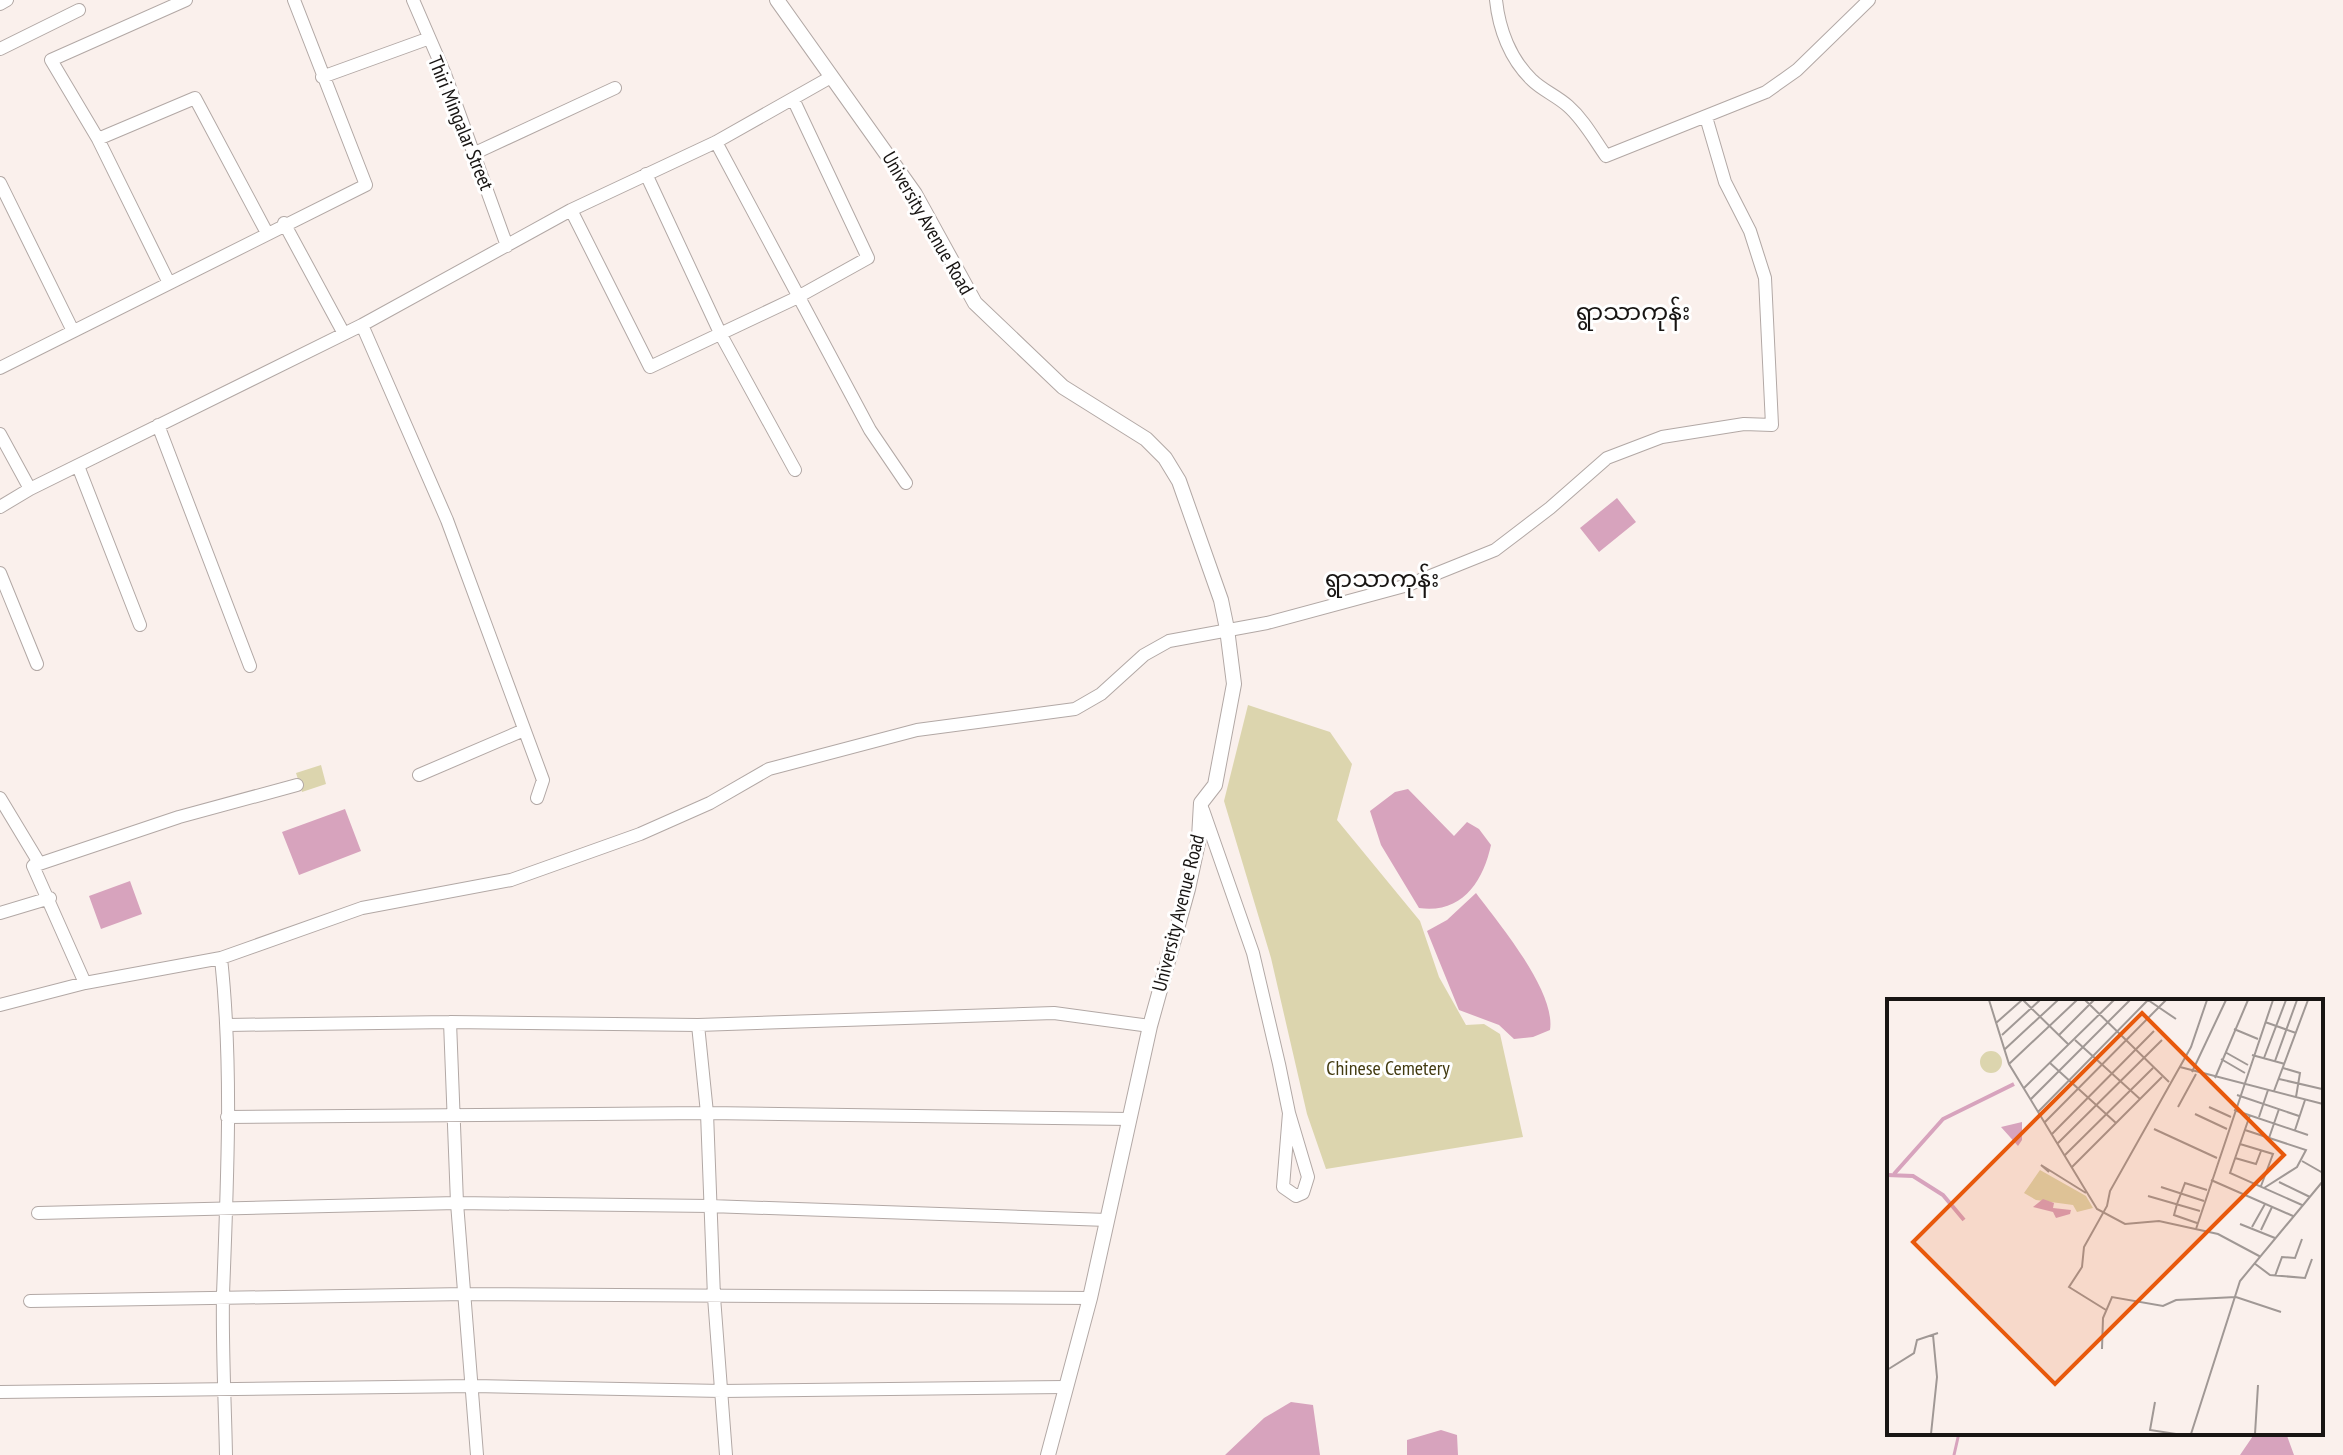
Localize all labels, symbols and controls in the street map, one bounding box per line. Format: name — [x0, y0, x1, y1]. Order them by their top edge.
street label: Thiri Mingalar Street — [422, 52, 500, 194]
street label: University Avenue Road — [876, 147, 980, 299]
district label: ရွာသာကုန်း — [1576, 296, 1690, 331]
district label: ရွာသာကုန်း — [1325, 563, 1439, 598]
street label: University Avenue Road — [1146, 832, 1210, 994]
inset map — [1887, 999, 2323, 1435]
park label: Chinese Cemetery — [1326, 1055, 1450, 1081]

